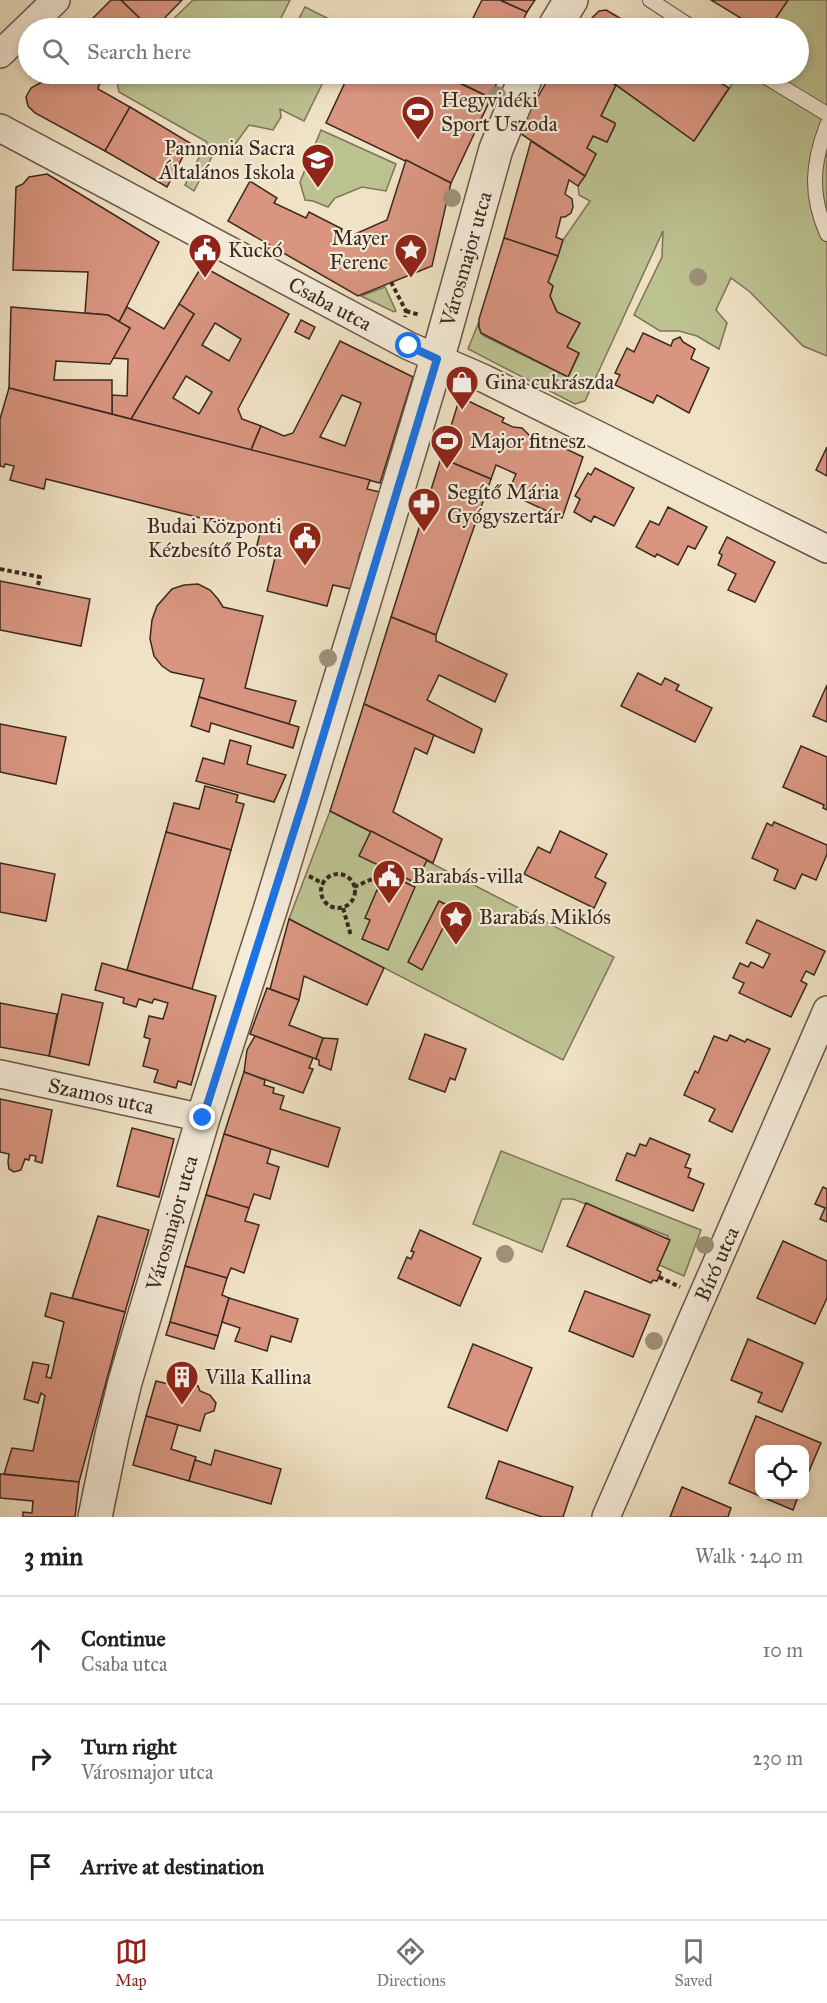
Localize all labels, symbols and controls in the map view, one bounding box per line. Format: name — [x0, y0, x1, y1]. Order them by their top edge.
search box — [18, 18, 809, 84]
icon: search — [39, 35, 72, 68]
text: Search here — [87, 38, 191, 65]
place label: Hegyvidéki Sport Uszoda — [441, 87, 558, 137]
sports icon: Hegyvidéki Sport Uszoda — [400, 94, 436, 141]
place label: Pannonia Sacra Általános Iskola — [158, 135, 295, 185]
school or university icon: Pannonia Sacra Általános Iskola — [300, 142, 336, 189]
street label: Városmajor utca — [434, 188, 498, 330]
place label: Mayer Ferenc — [329, 225, 388, 275]
public building icon: Kuckó — [187, 232, 223, 279]
place icon: Mayer Ferenc — [393, 232, 429, 279]
place label: Kuckó — [228, 237, 283, 263]
street label: Csaba utca — [284, 271, 376, 337]
route start — [395, 332, 421, 358]
shop icon: Gina cukrászda — [444, 364, 480, 411]
place label: Gina cukrászda — [485, 369, 614, 395]
sports icon: Major fitnesz — [429, 423, 465, 470]
place label: Major fitnesz — [470, 428, 586, 454]
place label: Segítő Mária Gyógyszertár — [447, 479, 561, 529]
pharmacy icon: Segítő Mária Gyógyszertár — [406, 486, 442, 533]
place label: Budai Központi Kézbesítő Posta — [146, 513, 282, 563]
public building icon: Budai Központi Kézbesítő Posta — [287, 520, 323, 567]
public building icon: Barabás-villa — [371, 858, 407, 905]
place label: Barabás-villa — [412, 863, 523, 889]
place icon: Barabás Miklós — [438, 899, 474, 946]
place label: Barabás Miklós — [479, 904, 611, 930]
street label: Szamos utca — [46, 1072, 156, 1120]
route end — [189, 1104, 215, 1130]
street label: Városmajor utca — [140, 1152, 204, 1294]
street label: Bíró utca — [689, 1223, 745, 1305]
building icon: Villa Kallina — [164, 1359, 200, 1406]
place label: Villa Kallina — [204, 1364, 311, 1390]
map controls — [755, 1445, 809, 1499]
button: locate — [755, 1445, 809, 1499]
text: 3 min — [24, 1540, 83, 1572]
text: Walk · 240 m — [695, 1544, 803, 1568]
text: Continue — [81, 1625, 166, 1652]
icon: ahead — [24, 1634, 57, 1667]
text: 10 m — [762, 1638, 803, 1662]
text: Csaba utca — [81, 1652, 167, 1676]
text: Turn right — [81, 1733, 177, 1760]
icon: right — [24, 1742, 57, 1775]
text: 230 m — [752, 1746, 803, 1770]
text: Városmajor utca — [81, 1760, 213, 1784]
icon: arrive — [24, 1850, 57, 1883]
text: Arrive at destination — [81, 1853, 264, 1880]
tab: Map — [115, 1935, 148, 1990]
tab: Directions — [377, 1935, 445, 1990]
tab: Saved — [674, 1935, 712, 1990]

